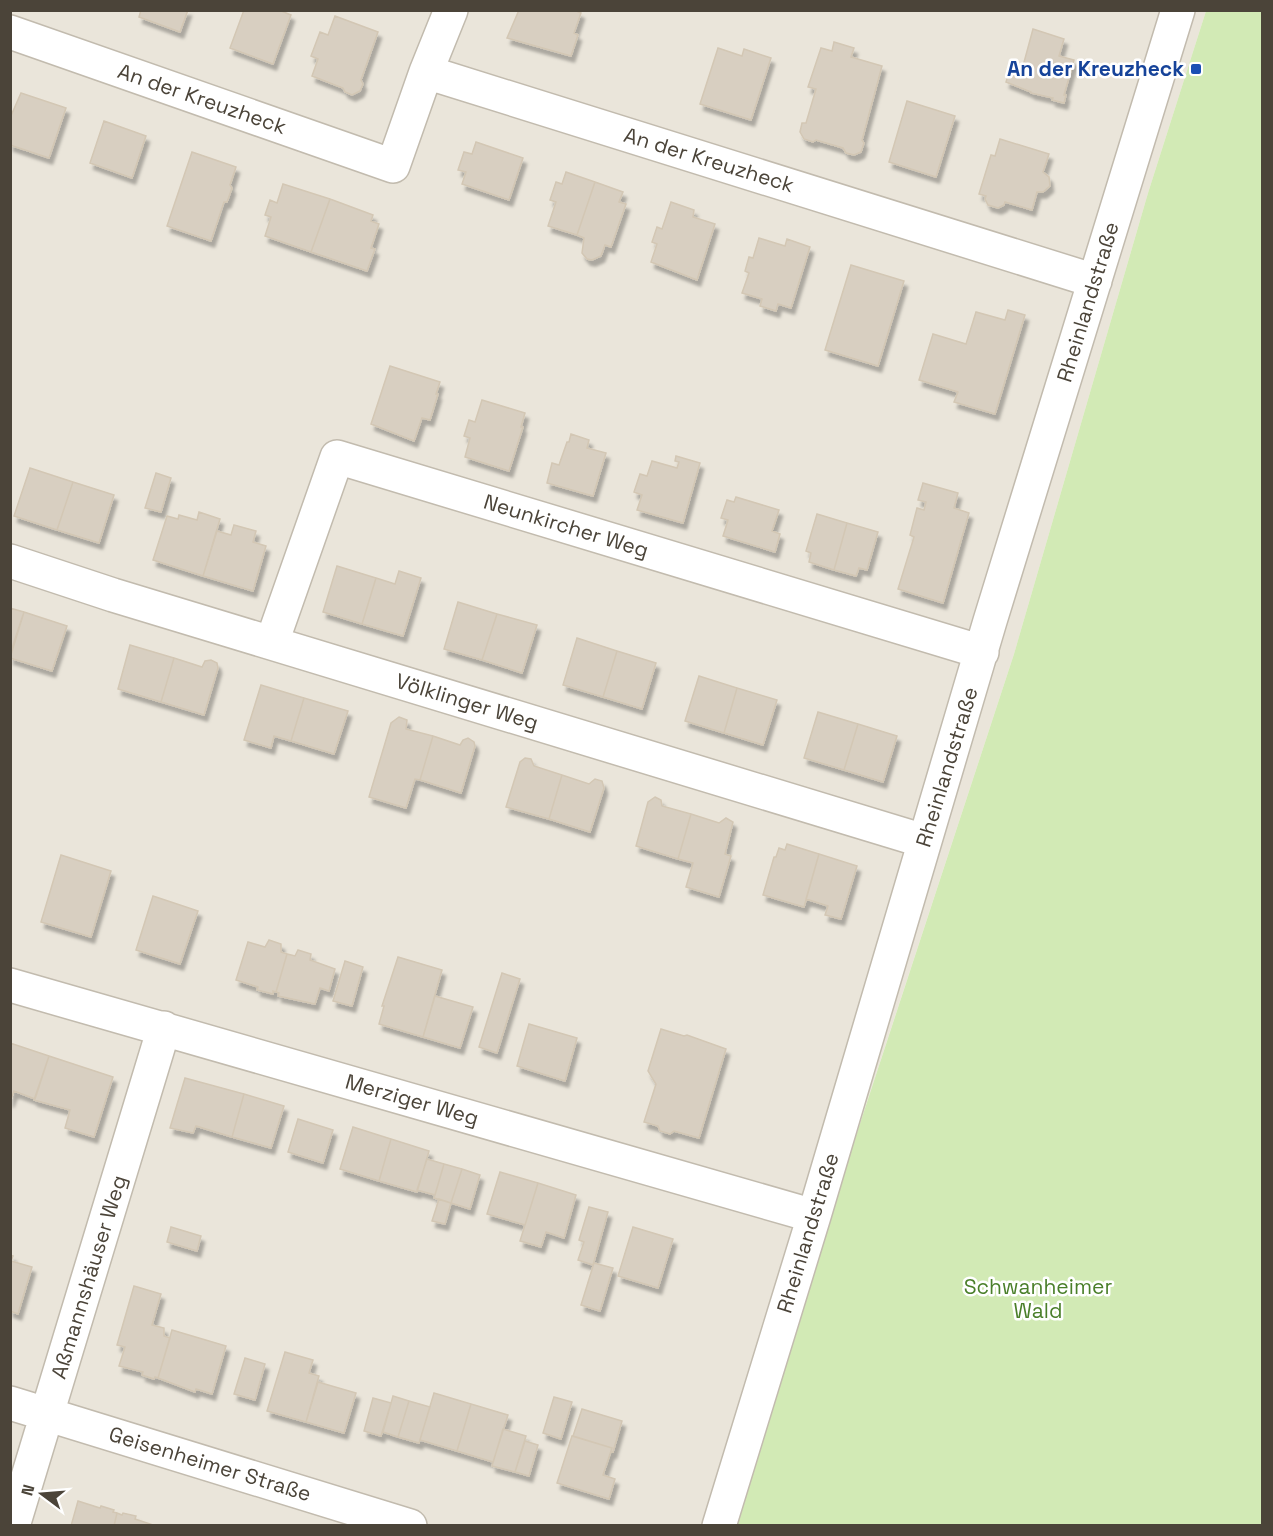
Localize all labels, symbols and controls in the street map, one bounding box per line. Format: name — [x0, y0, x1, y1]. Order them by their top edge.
place label: An der Kreuzheck — [1007, 55, 1184, 82]
street label: An der Kreuzheck — [114, 57, 290, 140]
marker: An der Kreuzheck — [1189, 62, 1203, 76]
street label: An der Kreuzheck — [621, 121, 797, 198]
street label: Rheinlandstraße — [1050, 219, 1125, 385]
street label: Neunkircher Weg — [480, 488, 652, 563]
street label: Völklinger Weg — [392, 667, 542, 736]
street label: Rheinlandstraße — [909, 684, 984, 850]
street label: Merziger Weg — [342, 1068, 482, 1131]
street label: Rheinlandstraße — [770, 1150, 845, 1316]
street label: Aßmannshäuser Weg — [45, 1172, 132, 1382]
park label: Schwanheimer Wald — [964, 1273, 1112, 1324]
street label: Geisenheimer Straße — [106, 1420, 314, 1507]
north arrow — [12, 1464, 72, 1524]
text: N — [16, 1482, 40, 1498]

